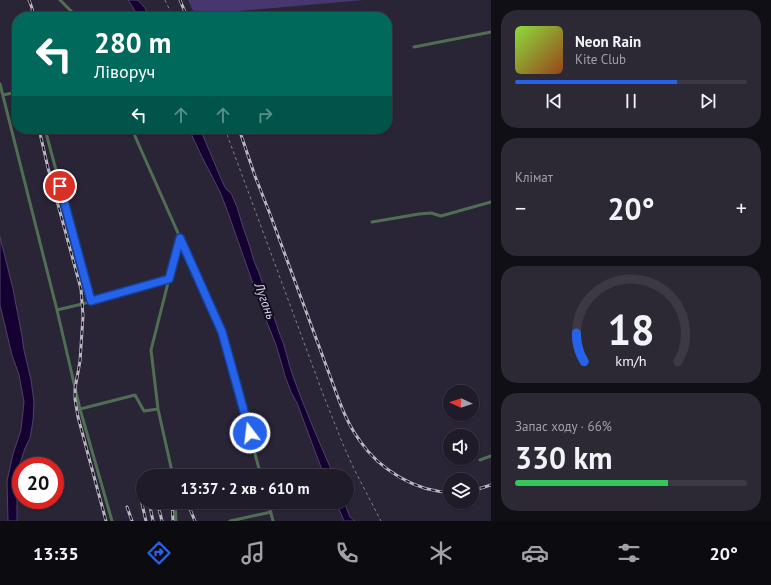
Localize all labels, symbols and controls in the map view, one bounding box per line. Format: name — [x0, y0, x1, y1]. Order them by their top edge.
text: 280 m — [94, 24, 171, 61]
icon: left — [28, 28, 80, 80]
text: Neon Rain — [575, 32, 641, 51]
text: Kite Club — [575, 51, 626, 68]
text: Ліворуч — [94, 60, 155, 83]
icon: previous — [543, 90, 565, 112]
icon: pause — [620, 90, 642, 112]
icon: next — [697, 90, 719, 112]
icon: left — [128, 104, 150, 126]
icon: ahead — [170, 104, 192, 126]
icon: ahead — [212, 104, 234, 126]
icon: right — [254, 104, 276, 126]
pin — [43, 169, 77, 203]
text: Клімат — [515, 169, 553, 186]
icon: arrive — [49, 175, 71, 197]
text: 20° — [607, 189, 655, 228]
text: − — [515, 194, 526, 222]
text: + — [736, 194, 747, 222]
water label: Лугань — [250, 279, 279, 322]
text: 18 — [607, 303, 655, 356]
text: km/h — [615, 351, 647, 370]
north arrow — [443, 385, 479, 421]
map controls — [443, 385, 479, 509]
position arrow — [229, 412, 271, 454]
text: Запас ходу · 66% — [515, 418, 612, 435]
button: sound — [443, 429, 479, 465]
text: 330 km — [515, 438, 613, 477]
speed limit sign: 20 — [12, 457, 64, 509]
button: layers — [443, 473, 479, 509]
text: 13:37 · 2 хв · 610 m — [180, 479, 310, 498]
icon: directions — [145, 539, 173, 567]
icon: music — [239, 539, 267, 567]
icon: phone — [333, 539, 361, 567]
icon: climate — [427, 539, 455, 567]
icon: car — [521, 539, 549, 567]
icon: filters — [615, 539, 643, 567]
text: 13:35 — [33, 542, 79, 565]
text: 20° — [710, 542, 738, 565]

